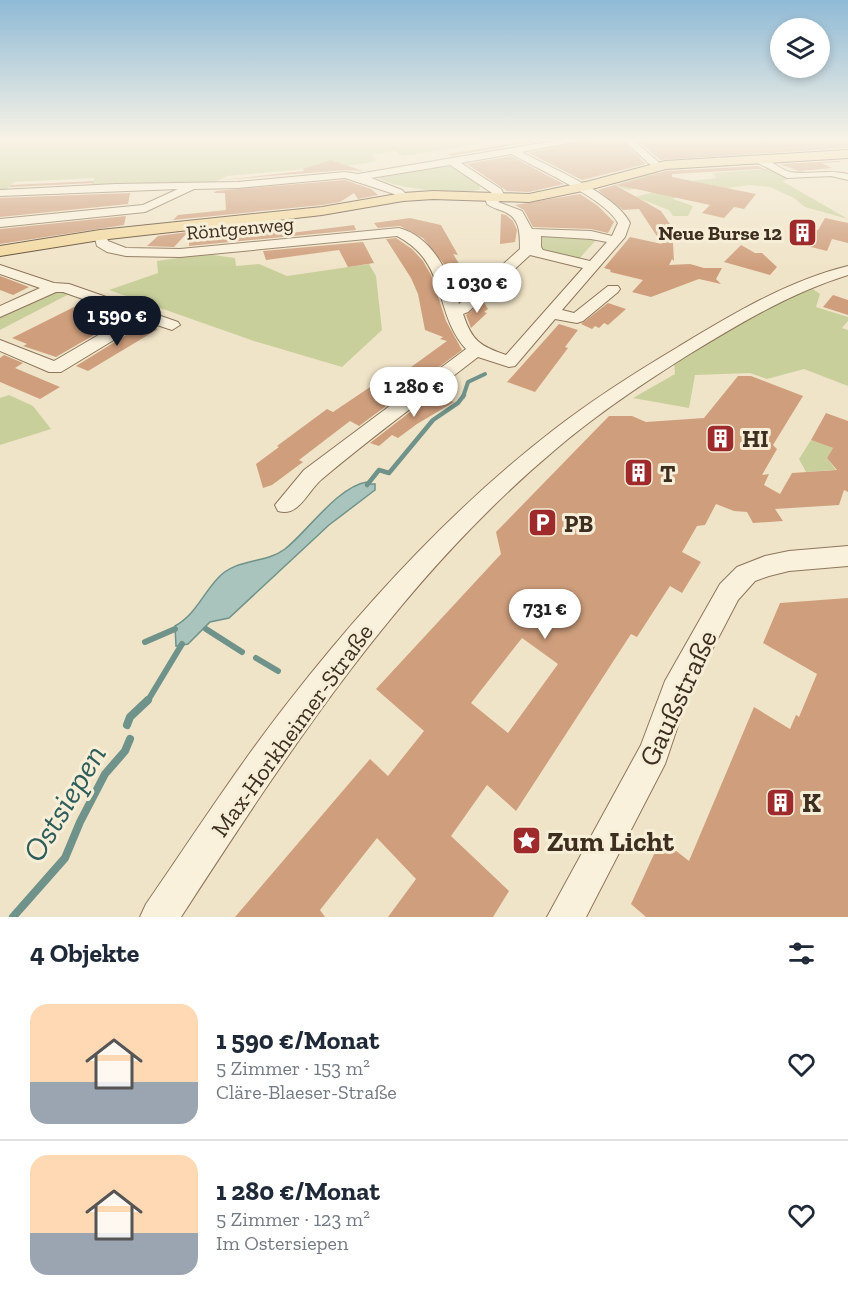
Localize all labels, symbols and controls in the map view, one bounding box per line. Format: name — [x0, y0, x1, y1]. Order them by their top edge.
map controls — [770, 18, 830, 78]
button: layers — [770, 18, 830, 78]
street label: Röntgenweg — [185, 211, 295, 245]
building icon: Neue Burse 12 — [787, 217, 819, 249]
place label: Neue Burse 12 — [658, 221, 782, 245]
pin: 1 030 € — [422, 263, 532, 314]
text: 1 030 € — [446, 270, 508, 294]
pin: 1 590 € — [62, 296, 172, 347]
text: 1 590 € — [87, 303, 147, 327]
pin: 1 280 € — [359, 367, 469, 418]
text: 1 280 € — [384, 374, 444, 398]
building icon: HI — [705, 422, 737, 454]
place label: HI — [742, 424, 769, 453]
building icon: T — [623, 457, 655, 489]
place label: T — [660, 459, 676, 488]
parking icon: PB — [527, 507, 559, 539]
place label: PB — [564, 509, 593, 538]
pin: 731 € — [503, 589, 587, 640]
text: 731 € — [523, 596, 567, 620]
street label: Max-Horkheimer-Straße — [205, 618, 379, 842]
street label: Gaußstraße — [632, 625, 724, 771]
water label: Ostsiepen — [14, 738, 114, 868]
building icon: K — [765, 786, 797, 818]
place label: K — [802, 786, 821, 819]
place icon: Zum Licht — [510, 825, 542, 857]
place label: Zum Licht — [547, 825, 675, 858]
text: 4 Objekte — [30, 937, 139, 969]
icon: filters — [785, 937, 818, 970]
text: 1 590 €/Monat — [216, 1024, 379, 1056]
icon: home — [78, 1028, 150, 1100]
icon: heart — [785, 1048, 818, 1081]
text: 5 Zimmer · 153 m² — [216, 1056, 370, 1080]
text: Cläre-Blaeser-Straße — [216, 1080, 397, 1104]
text: 1 280 €/Monat — [216, 1175, 380, 1207]
icon: home — [78, 1179, 150, 1251]
icon: heart — [785, 1199, 818, 1232]
text: 5 Zimmer · 123 m² — [216, 1207, 370, 1231]
text: Im Ostersiepen — [216, 1231, 348, 1255]

